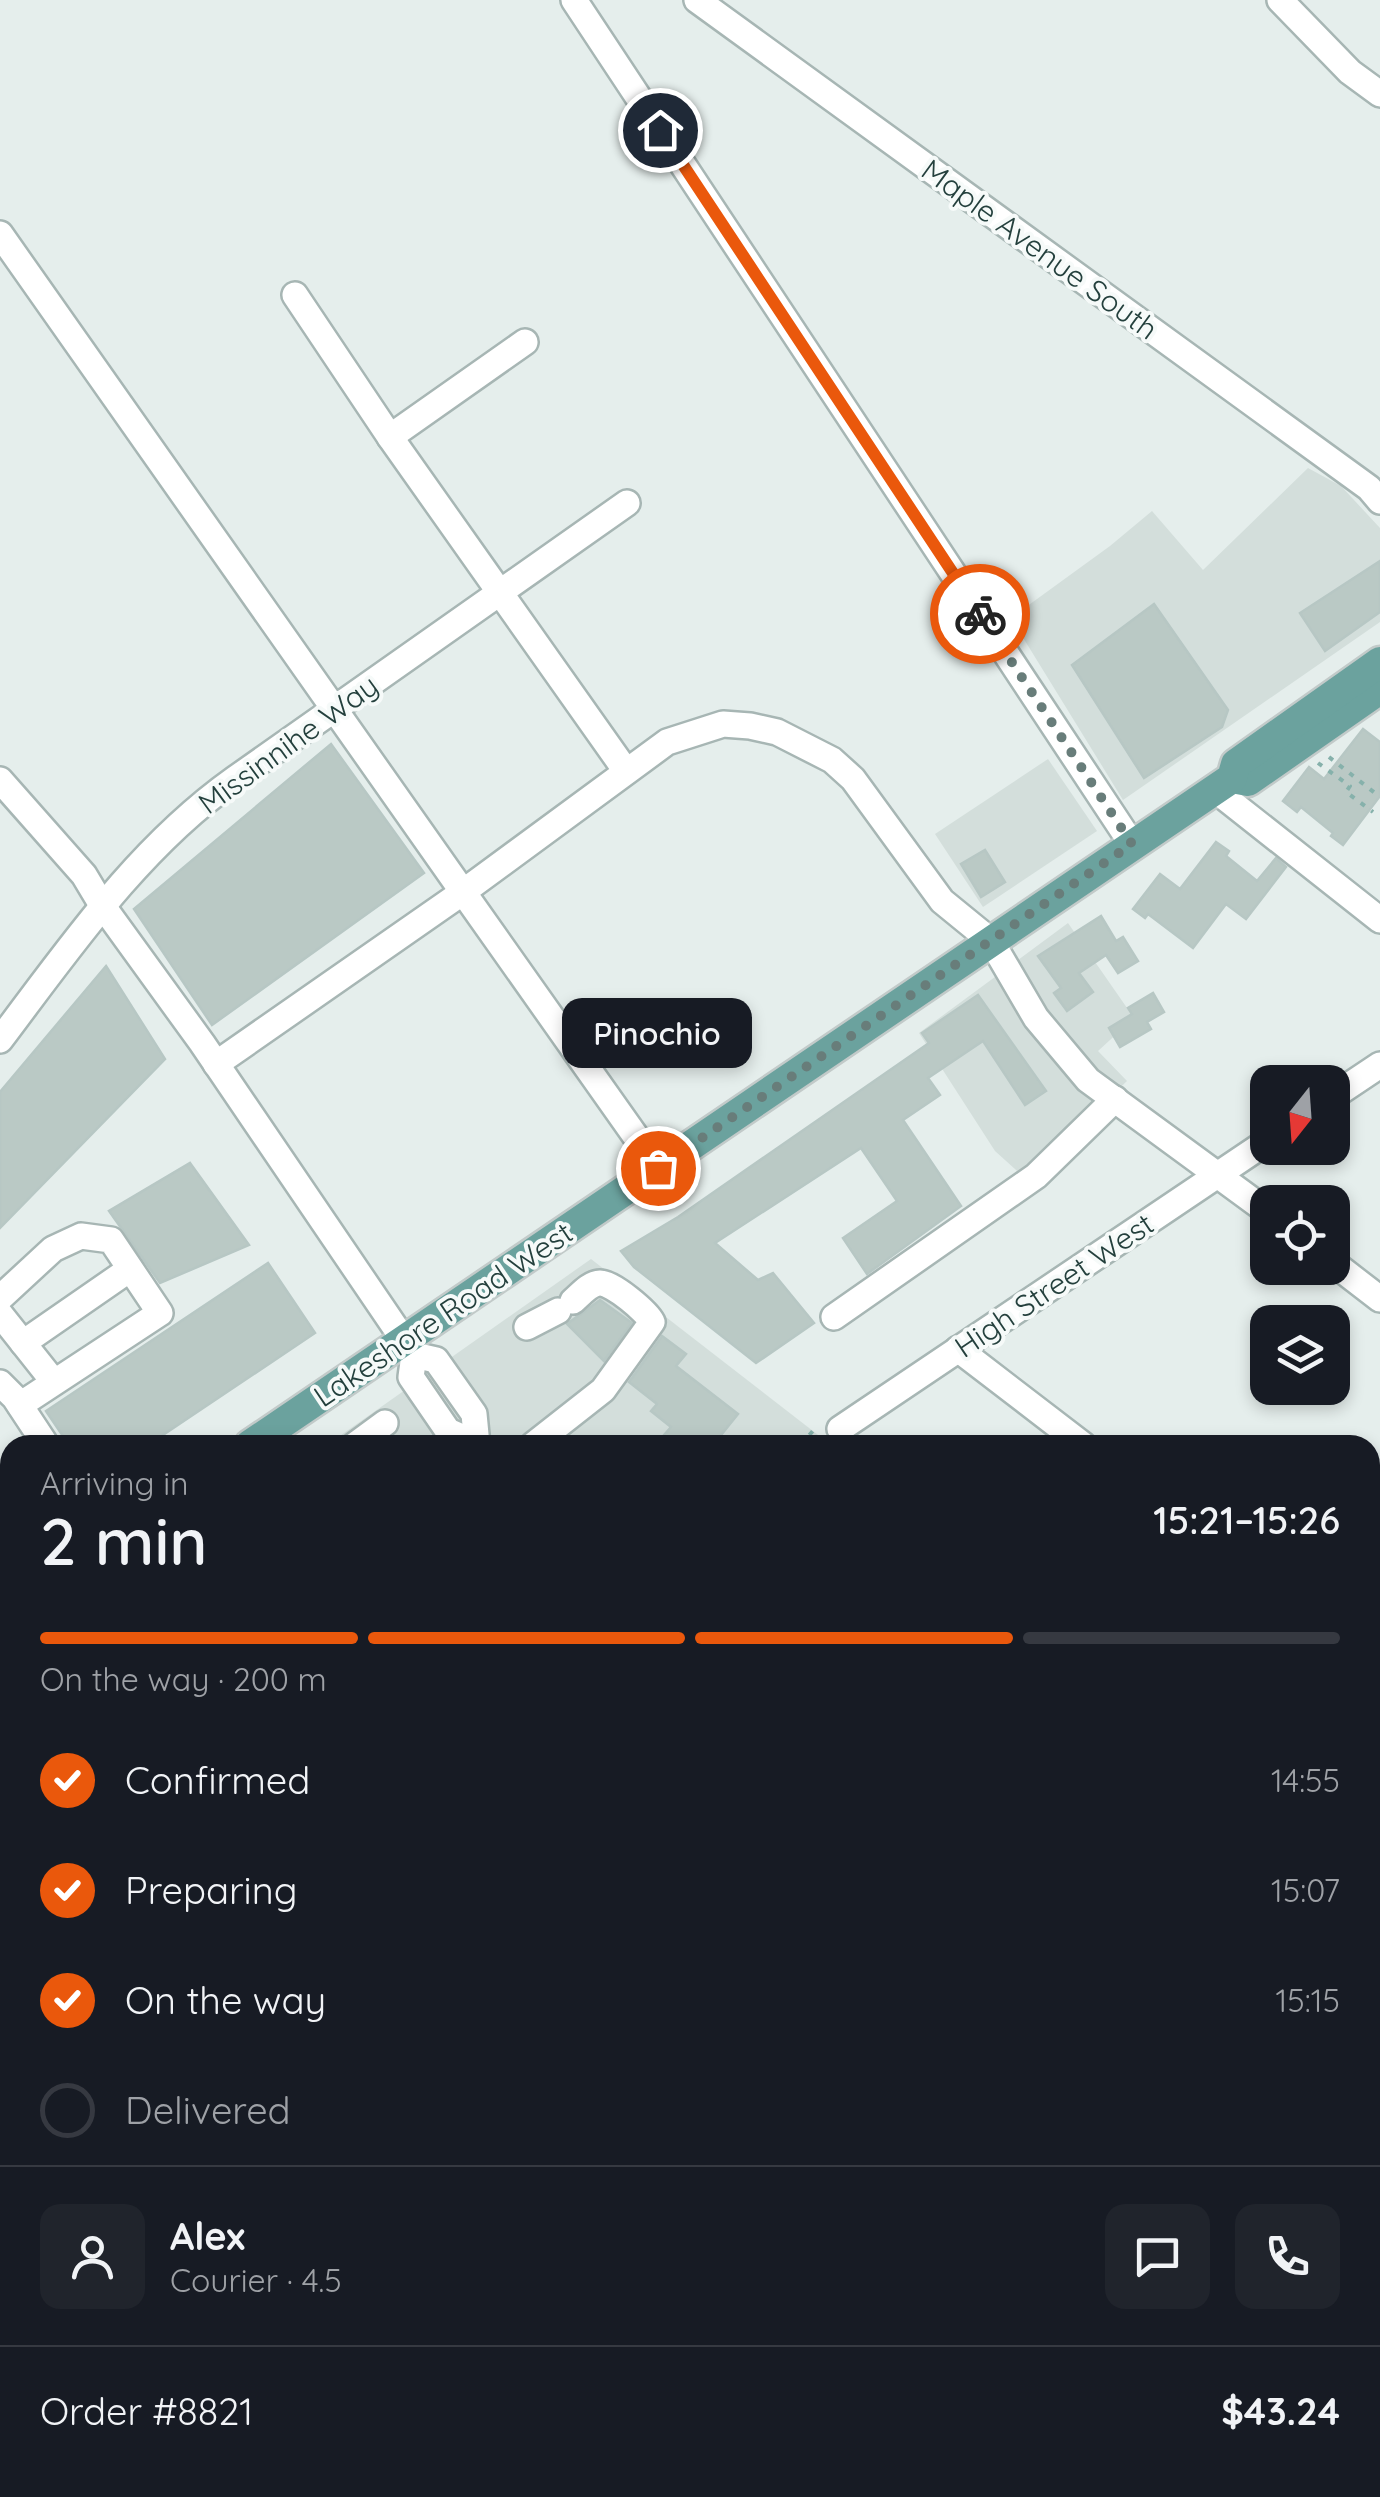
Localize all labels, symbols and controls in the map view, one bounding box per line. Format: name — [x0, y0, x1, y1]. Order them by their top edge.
pin — [618, 88, 703, 173]
icon: home — [633, 103, 688, 158]
street label: Maple Avenue South — [914, 150, 1166, 348]
courier — [930, 564, 1030, 664]
icon: bike — [953, 587, 1008, 642]
street label: Missinnihe Way — [191, 666, 385, 822]
callout: Pinochio — [563, 998, 753, 1068]
text: Pinochio — [593, 1013, 721, 1053]
north arrow — [1250, 1065, 1350, 1165]
map controls — [1250, 1065, 1350, 1405]
pin — [616, 1126, 701, 1211]
icon: bag — [631, 1141, 686, 1196]
button: locate — [1250, 1185, 1350, 1285]
street label: High Street West — [947, 1204, 1161, 1366]
street label: Lakeshore Road West — [306, 1213, 580, 1415]
button: layers — [1250, 1305, 1350, 1405]
text: Arriving in — [40, 1463, 189, 1503]
text: 15:21–15:26 — [1153, 1496, 1340, 1544]
text: 2 min — [40, 1500, 208, 1581]
text: On the way · 200 m — [40, 1659, 327, 1699]
icon: check — [40, 1753, 95, 1808]
text: Confirmed — [125, 1756, 310, 1804]
text: 14:55 — [1271, 1760, 1340, 1800]
icon: check — [40, 1863, 95, 1918]
text: Preparing — [125, 1866, 297, 1914]
text: 15:07 — [1271, 1870, 1340, 1910]
icon: check — [40, 1973, 95, 2028]
text: On the way — [125, 1976, 326, 2024]
text: 15:15 — [1275, 1980, 1340, 2020]
text: Delivered — [125, 2086, 291, 2134]
button: person — [40, 2204, 145, 2309]
button: chat — [1105, 2204, 1210, 2309]
button: phone — [1235, 2204, 1340, 2309]
text: Alex — [170, 2212, 245, 2260]
text: Courier · 4.5 — [170, 2260, 342, 2300]
text: Order #8821 — [40, 2387, 253, 2435]
text: $43.24 — [1221, 2387, 1340, 2435]

